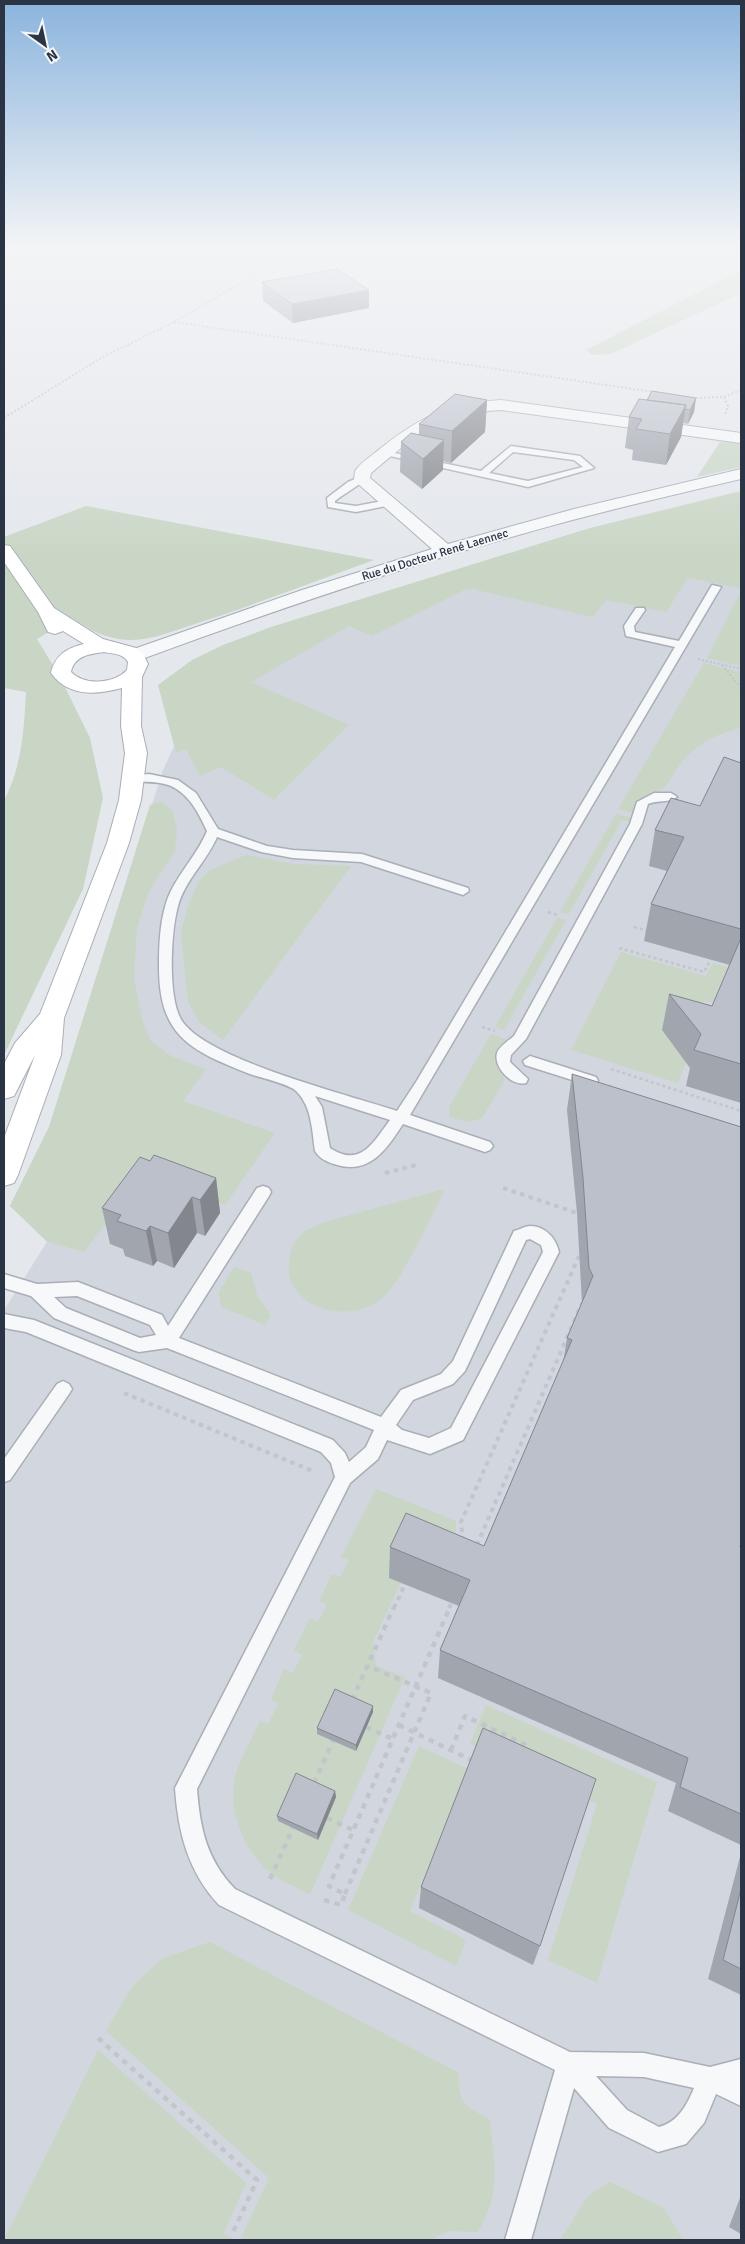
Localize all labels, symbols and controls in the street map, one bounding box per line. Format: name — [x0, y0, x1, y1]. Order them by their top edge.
north arrow — [20, 20, 70, 70]
text: N — [43, 46, 61, 65]
street label: Rue du Docteur René Laennec — [360, 525, 510, 584]

